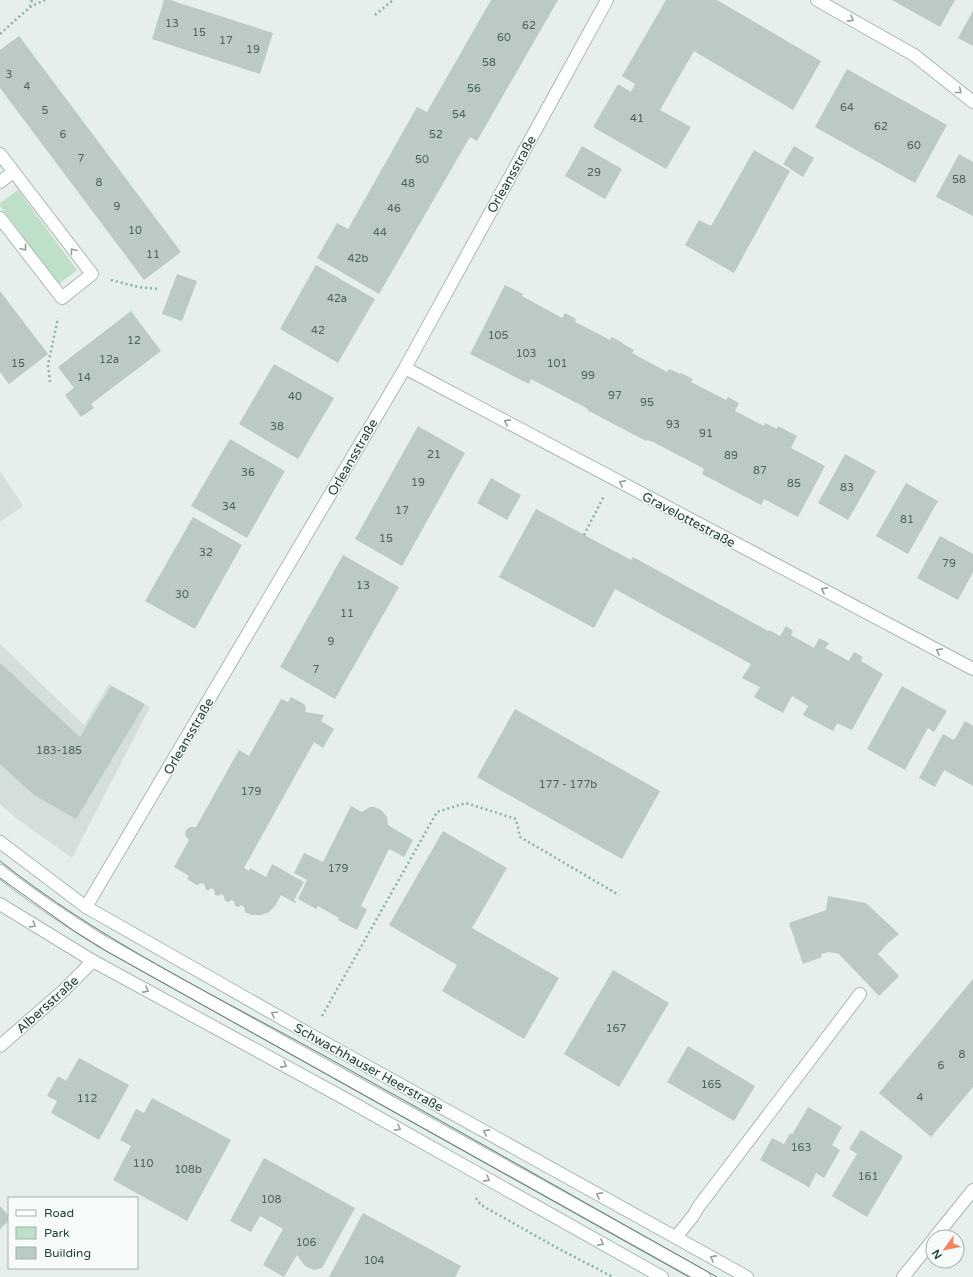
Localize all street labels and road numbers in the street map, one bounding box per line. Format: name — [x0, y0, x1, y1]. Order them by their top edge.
street label: Orleansstraße — [484, 133, 540, 216]
street label: Orleansstraße — [324, 416, 381, 499]
street label: Gravelottestraße — [639, 489, 738, 551]
street label: Orleansstraße — [160, 695, 217, 778]
street label: Albersstraße — [13, 973, 82, 1037]
street label: Schwachhauser Heerstraße — [291, 1020, 446, 1116]

